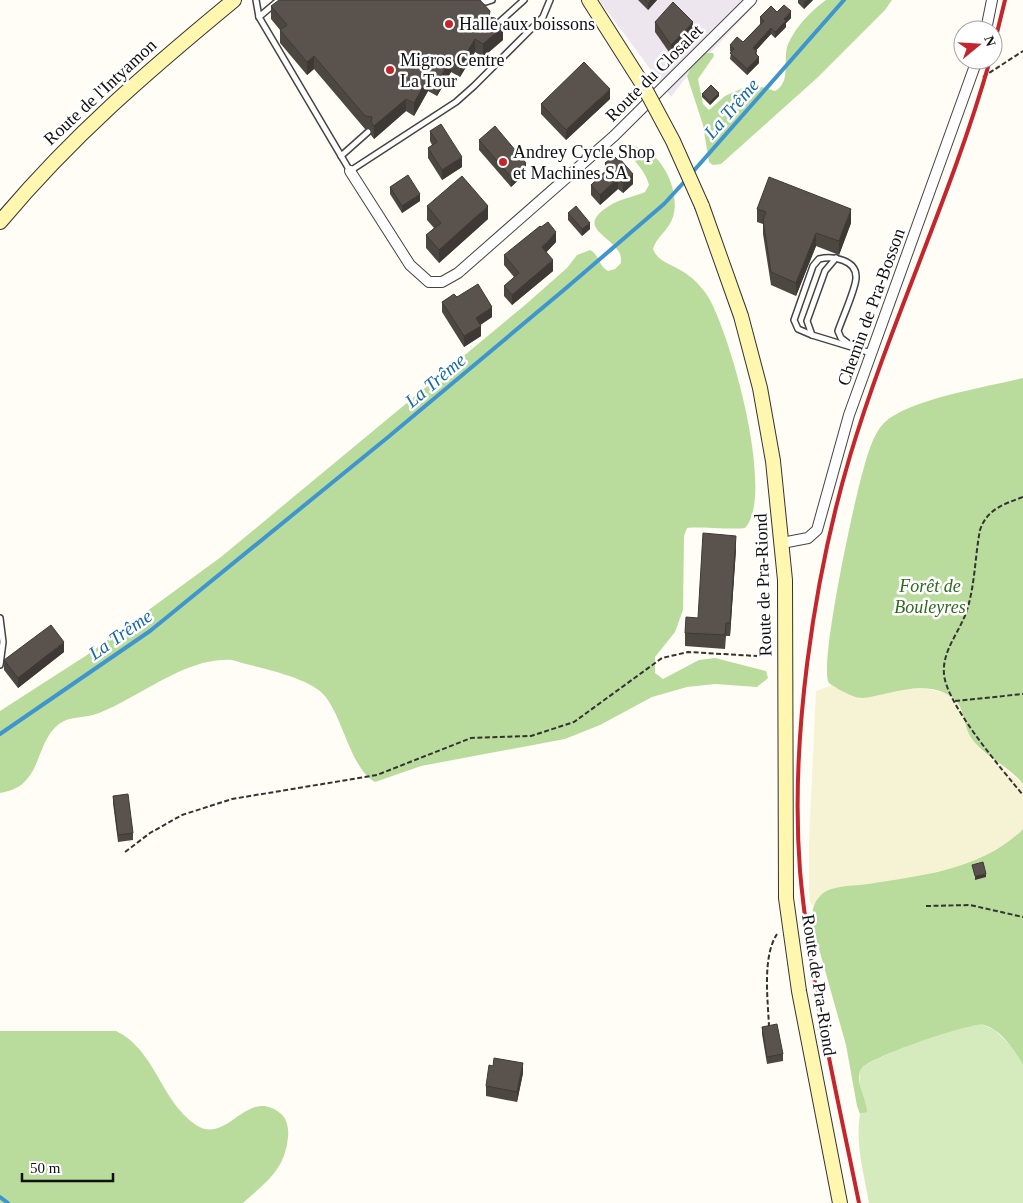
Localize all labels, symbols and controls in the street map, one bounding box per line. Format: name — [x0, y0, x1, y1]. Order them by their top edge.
place label: Halle aux boissons — [459, 14, 595, 34]
marker: Halle aux boissons — [443, 18, 455, 30]
street label: Route du Closalet — [601, 20, 707, 126]
north arrow — [953, 20, 1003, 70]
text: N — [981, 34, 999, 48]
street label: Route de l'Intyamon — [40, 35, 160, 149]
place label: Migros Centre La Tour — [400, 50, 504, 91]
marker: Migros Centre La Tour — [384, 64, 396, 76]
water label: La Trême — [699, 74, 763, 143]
place label: Andrey Cycle Shop et Machines SA — [513, 142, 655, 183]
marker: Andrey Cycle Shop et Machines SA — [497, 156, 509, 168]
street label: Chemin de Pra-Bosson — [833, 226, 909, 388]
water label: La Trême — [400, 349, 470, 412]
street label: Route de Pra-Riond — [751, 513, 775, 657]
park label: Forêt de Bouleyres — [894, 576, 966, 617]
water label: La Trême — [84, 605, 156, 664]
street label: Route de Pra-Riond — [798, 913, 840, 1057]
scale bar — [22, 1150, 114, 1182]
text: 50 m — [30, 1160, 61, 1176]

